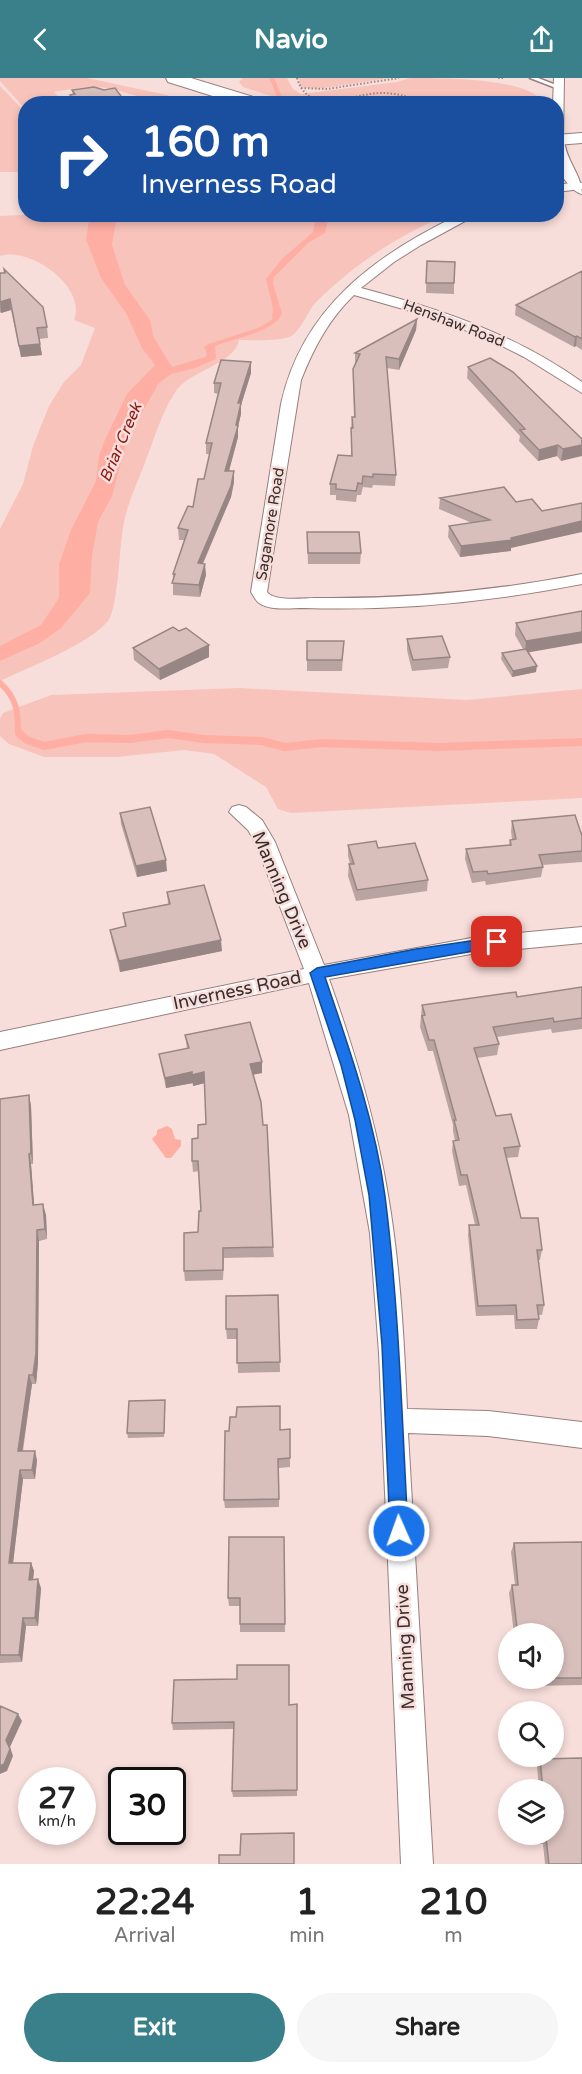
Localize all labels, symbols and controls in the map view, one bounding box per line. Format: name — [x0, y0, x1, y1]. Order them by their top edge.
icon: back — [24, 23, 57, 56]
text: Navio — [254, 23, 328, 56]
icon: share — [525, 23, 558, 56]
text: 160 m — [141, 117, 270, 168]
icon: right — [42, 120, 120, 198]
text: Inverness Road — [141, 168, 337, 201]
street label: Henshaw Road — [401, 295, 507, 351]
water label: Briar Creek — [95, 399, 147, 485]
street label: Sagamore Road — [252, 466, 288, 582]
street label: Manning Drive — [247, 828, 317, 952]
pin — [471, 916, 522, 967]
icon: arrive — [480, 925, 513, 958]
street label: Inverness Road — [171, 966, 303, 1014]
position arrow — [367, 1499, 431, 1563]
street label: Manning Drive — [391, 1584, 419, 1710]
map controls — [498, 1623, 564, 1845]
button: sound — [498, 1623, 564, 1689]
button: search — [498, 1701, 564, 1767]
speed limit sign: 30 — [108, 1767, 186, 1845]
button: layers — [498, 1779, 564, 1845]
text: 27 — [38, 1780, 76, 1817]
text: km/h — [38, 1812, 76, 1830]
text: 22:24 — [95, 1881, 195, 1924]
text: 1 — [296, 1881, 318, 1924]
text: 210 — [419, 1881, 487, 1924]
text: Arrival — [114, 1924, 176, 1948]
text: min — [289, 1924, 325, 1948]
text: m — [444, 1924, 463, 1948]
button: Exit — [24, 1993, 285, 2062]
button: Share — [297, 1993, 558, 2062]

